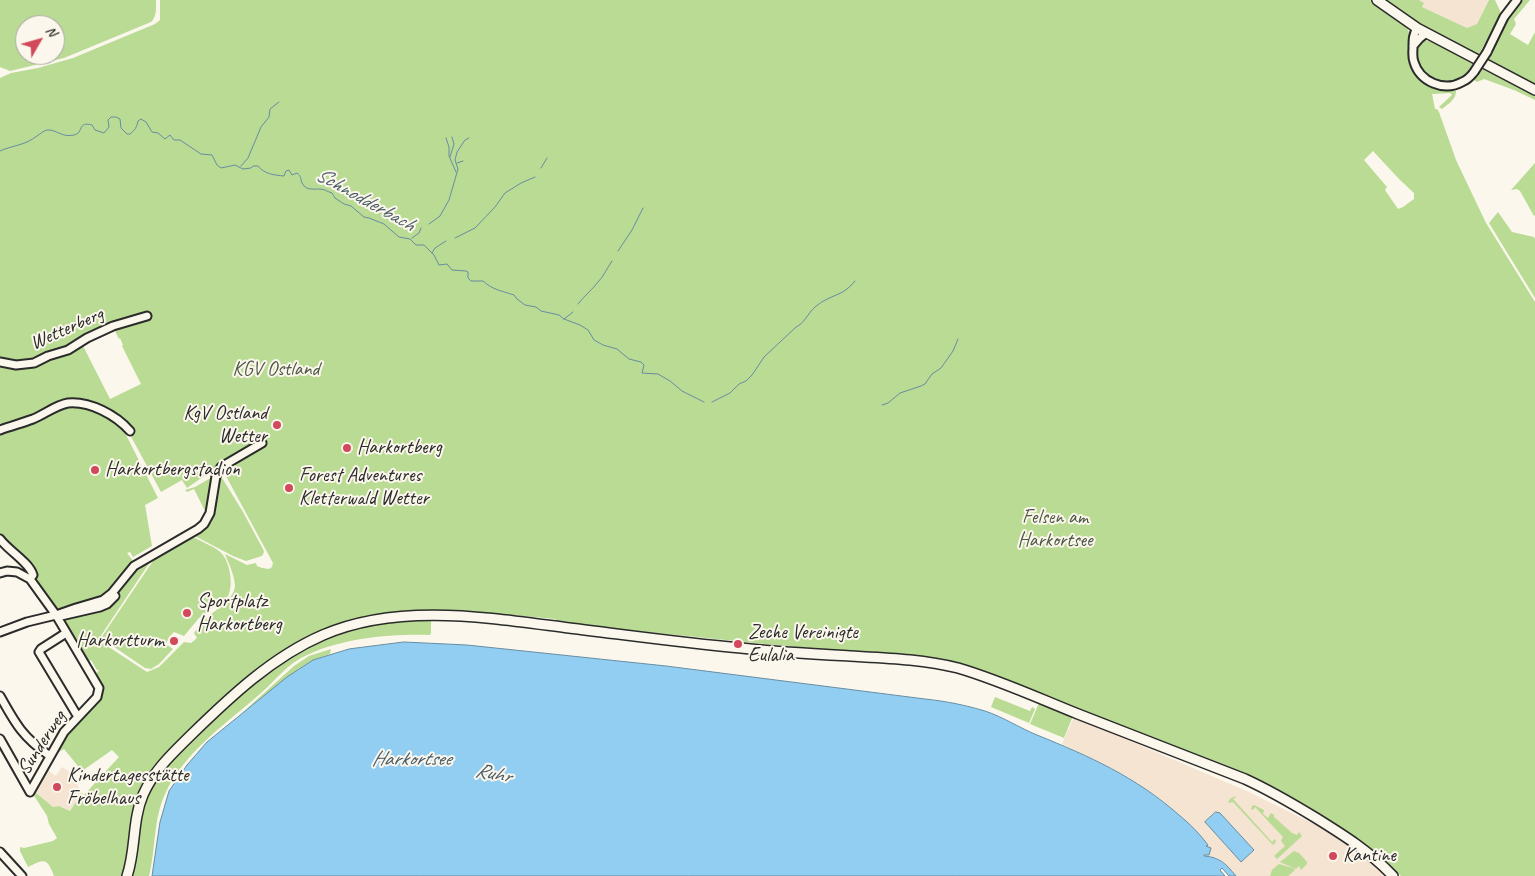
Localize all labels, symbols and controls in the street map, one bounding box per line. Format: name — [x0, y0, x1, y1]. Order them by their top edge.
north arrow — [15, 15, 65, 65]
text: N — [42, 22, 61, 40]
water label: Schnodderbach — [311, 163, 419, 237]
street label: Wetterberg — [27, 302, 107, 356]
park label: KGV Ostland — [233, 358, 319, 382]
place label: KgV Ostland Wetter — [184, 402, 267, 449]
marker: KgV Ostland Wetter — [271, 419, 283, 431]
place label: Harkortberg — [357, 436, 442, 460]
marker: Harkortberg — [341, 442, 353, 454]
place label: Harkortbergstadion — [105, 458, 240, 482]
marker: Harkortbergstadion — [89, 464, 101, 476]
place label: Forest Adventures Kletterwald Wetter — [299, 464, 429, 511]
marker: Forest Adventures Kletterwald Wetter — [283, 482, 295, 494]
park label: Felsen am Harkortsee — [1017, 506, 1093, 553]
place label: Sportplatz Harkortberg — [197, 590, 282, 637]
marker: Sportplatz Harkortberg — [181, 607, 193, 619]
place label: Zeche Vereinigte Eulalia — [748, 621, 858, 668]
place label: Harkortturm — [76, 629, 164, 653]
marker: Harkortturm — [168, 635, 180, 647]
marker: Zeche Vereinigte Eulalia — [732, 638, 744, 650]
street label: Sunderweg — [13, 707, 71, 779]
water label: Harkortsee — [372, 746, 450, 772]
water label: Ruhr — [473, 758, 513, 790]
place label: Kindertagesstätte Fröbelhaus — [67, 764, 189, 811]
marker: Kindertagesstätte Fröbelhaus — [51, 781, 63, 793]
place label: Kantine — [1343, 844, 1396, 868]
marker: Kantine — [1327, 850, 1339, 862]

